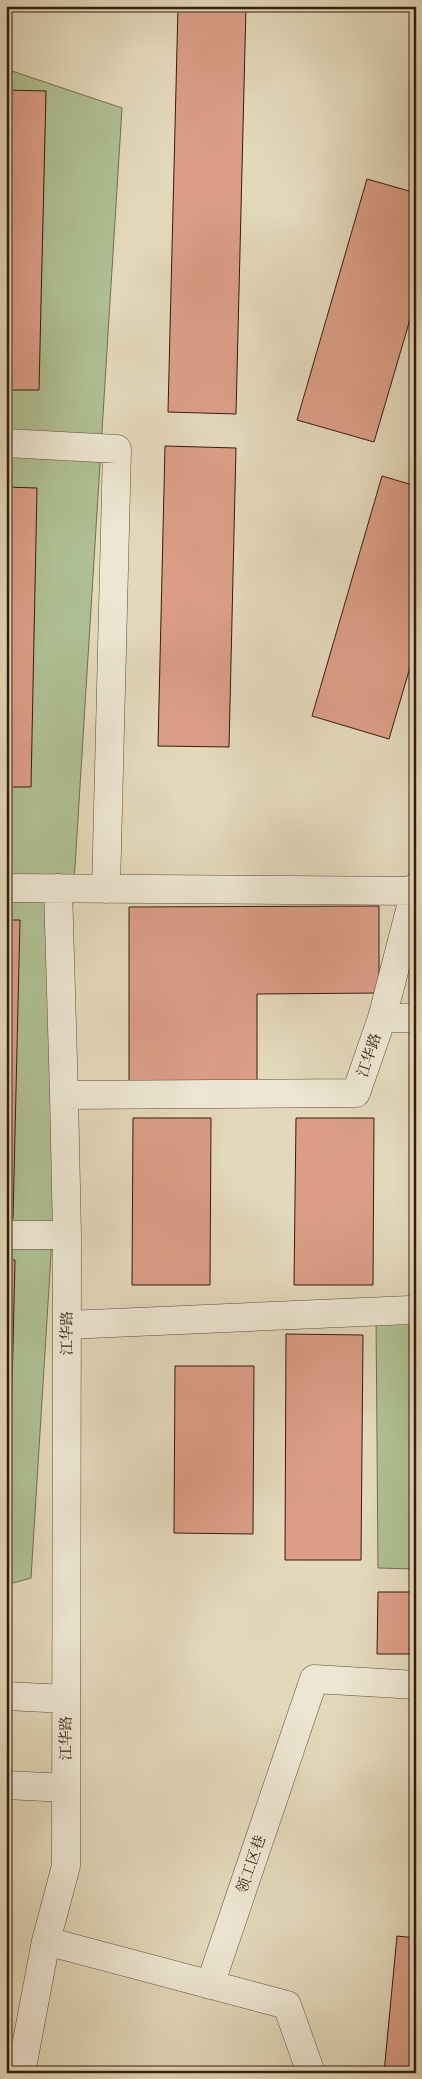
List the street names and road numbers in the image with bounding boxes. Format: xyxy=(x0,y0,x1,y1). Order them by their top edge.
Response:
street label: 江华路 xyxy=(353,1031,385,1079)
street label: 江华路 xyxy=(58,1310,76,1356)
street label: 江华路 xyxy=(57,1715,75,1761)
street label: 领工区巷 xyxy=(233,1833,269,1895)

